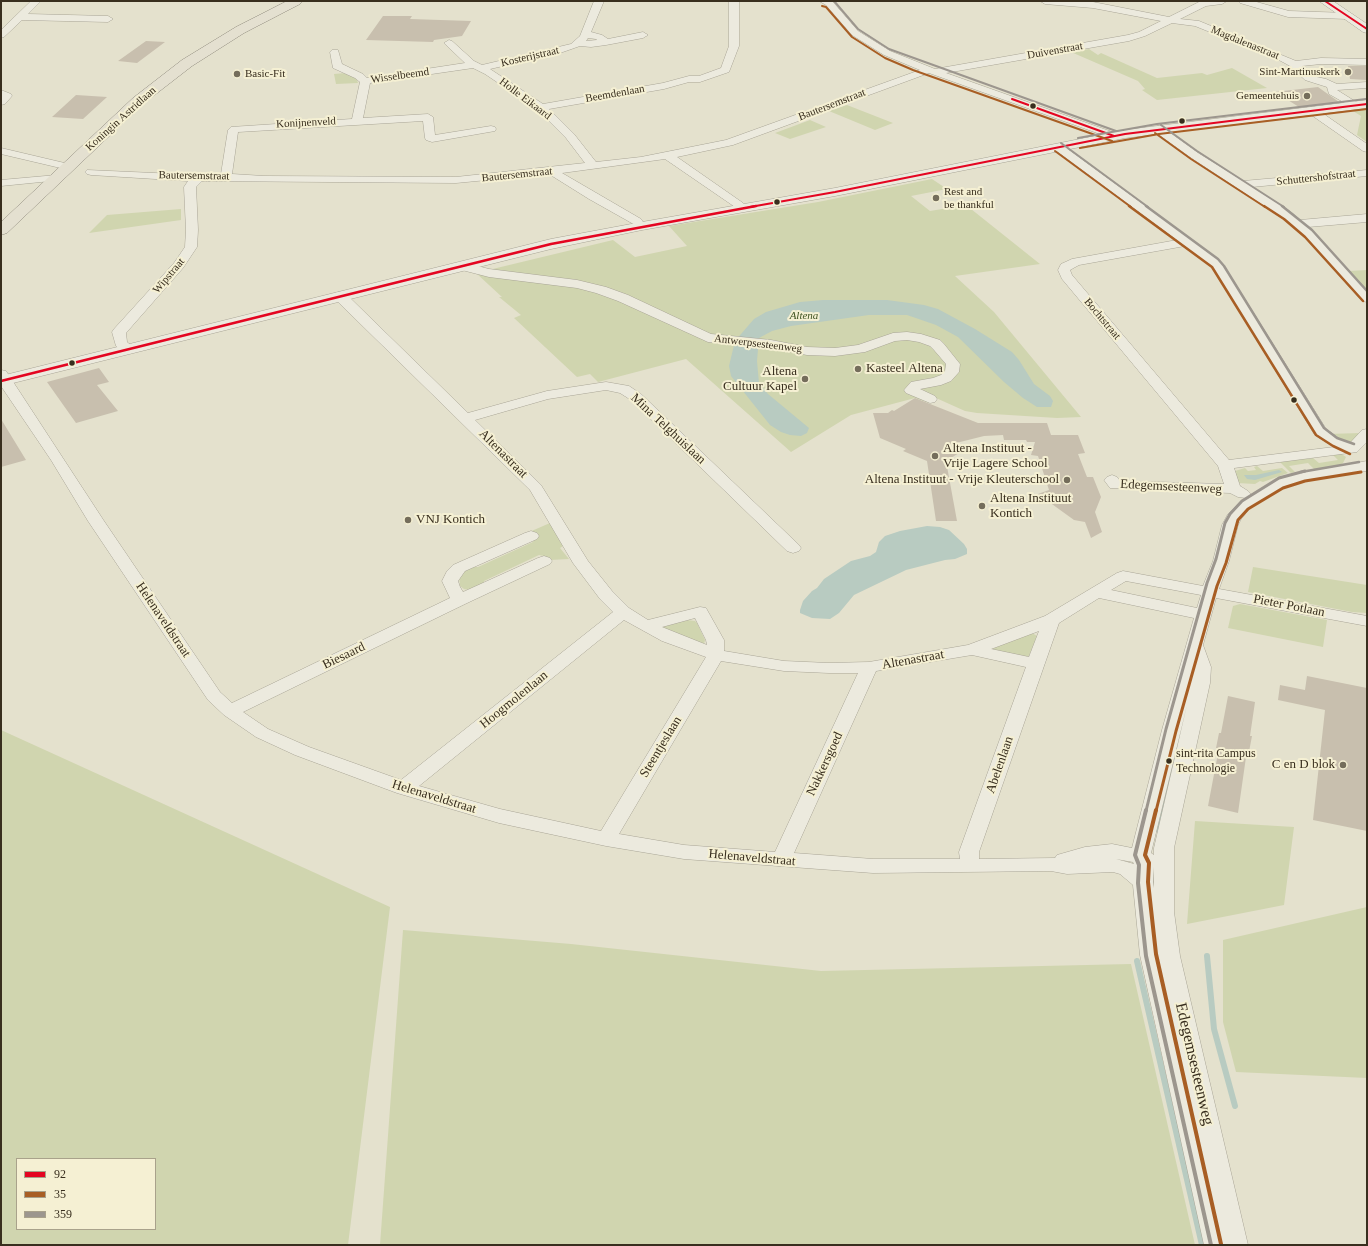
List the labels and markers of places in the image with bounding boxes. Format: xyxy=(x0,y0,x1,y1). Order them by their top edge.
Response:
place label: Sint-Martinuskerk xyxy=(1259,65,1340,79)
place label: Basic-Fit xyxy=(245,67,285,81)
marker: Sint-Martinuskerk xyxy=(1343,67,1353,77)
marker: Basic-Fit xyxy=(232,69,242,79)
place label: Gemeentehuis xyxy=(1236,89,1299,103)
marker: Gemeentehuis xyxy=(1302,91,1312,101)
unlabelled marker xyxy=(1028,101,1038,111)
unlabelled marker xyxy=(1177,116,1187,126)
place label: Rest and be thankful xyxy=(944,185,994,211)
marker: Rest and be thankful xyxy=(931,193,941,203)
unlabelled marker xyxy=(772,197,782,207)
unlabelled marker xyxy=(67,358,77,368)
place label: Kasteel Altena xyxy=(866,361,943,377)
place label: Altena Cultuur Kapel xyxy=(723,364,797,395)
marker: Kasteel Altena xyxy=(853,364,863,374)
marker: Altena Cultuur Kapel xyxy=(800,374,810,384)
unlabelled marker xyxy=(1289,395,1299,405)
place label: Altena Instituut - Vrije Lagere School xyxy=(943,441,1048,472)
marker: Altena Instituut - Vrije Lagere School xyxy=(930,451,940,461)
place label: Altena Instituut - Vrije Kleuterschool xyxy=(865,472,1059,488)
marker: Altena Instituut - Vrije Kleuterschool xyxy=(1062,475,1072,485)
place label: Altena Instituut Kontich xyxy=(990,491,1071,522)
marker: Altena Instituut Kontich xyxy=(977,501,987,511)
place label: VNJ Kontich xyxy=(416,512,485,528)
marker: VNJ Kontich xyxy=(403,515,413,525)
place label: sint-rita Campus Technologie xyxy=(1176,747,1256,775)
marker: sint-rita Campus Technologie xyxy=(1164,756,1174,766)
place label: C en D blok xyxy=(1272,757,1335,773)
marker: C en D blok xyxy=(1338,760,1348,770)

